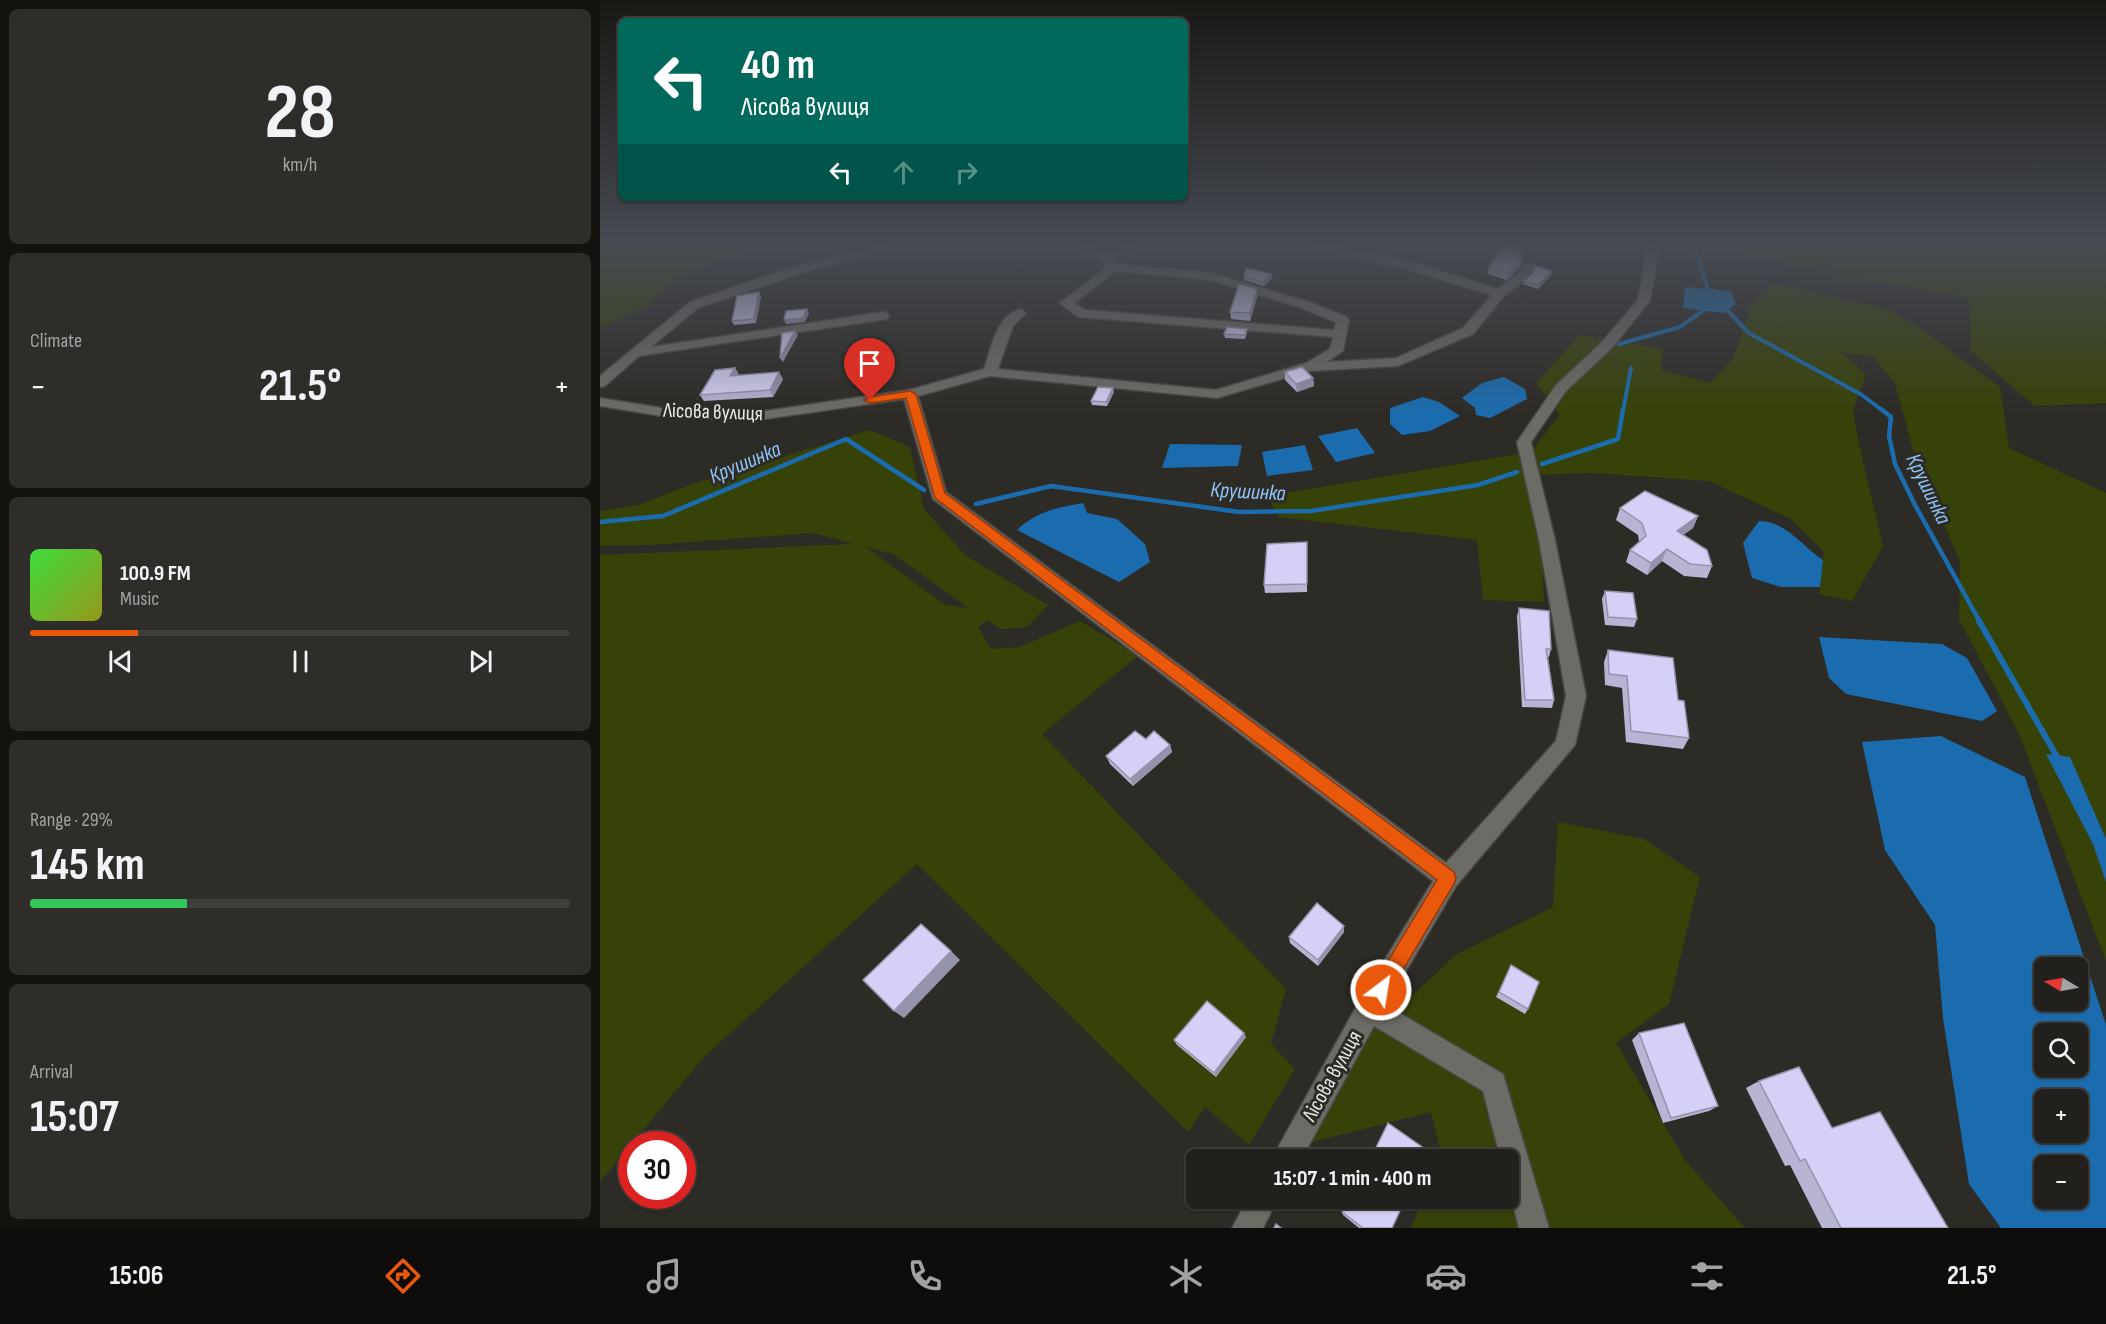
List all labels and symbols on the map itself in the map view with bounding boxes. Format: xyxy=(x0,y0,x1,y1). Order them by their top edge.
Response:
pin xyxy=(844,338,895,400)
street label: Лісова вулиця xyxy=(662,398,763,426)
water label: Крушинка xyxy=(705,436,785,490)
water label: Крушинка xyxy=(1899,449,1957,529)
water label: Крушинка xyxy=(1210,477,1286,507)
north arrow xyxy=(2034,957,2088,1011)
position arrow xyxy=(1349,958,1413,1022)
street label: Лісова вулиця xyxy=(1296,1026,1367,1127)
speed limit sign: 30 xyxy=(618,1131,696,1209)

